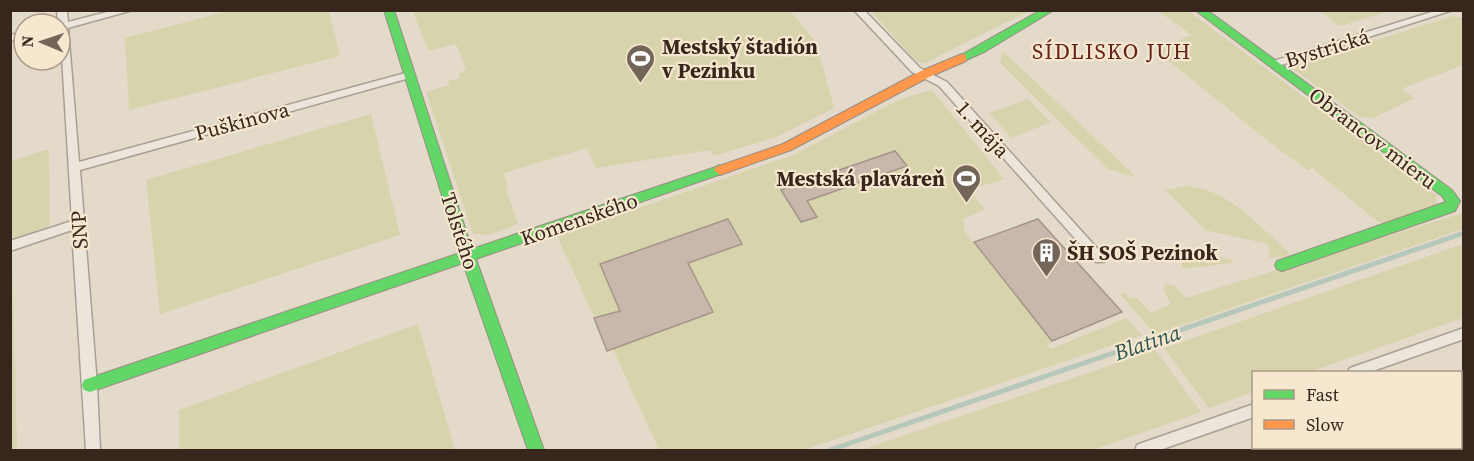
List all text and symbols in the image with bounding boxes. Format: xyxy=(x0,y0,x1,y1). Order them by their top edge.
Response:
north arrow xyxy=(12,12,72,72)
street label: Bystrická xyxy=(1281,21,1373,75)
place label: Mestský štadión v Pezinku xyxy=(661,32,818,85)
text: N xyxy=(16,35,38,48)
district label: SÍDLISKO JUH xyxy=(1032,36,1192,66)
sports icon: Mestský štadión v Pezinku xyxy=(625,42,657,84)
street label: Obrancov mieru xyxy=(1303,80,1443,196)
street label: Puškinova xyxy=(192,94,293,147)
street label: 1. mája xyxy=(950,94,1017,164)
sports icon: Mestská plaváreň xyxy=(950,162,982,204)
place label: Mestská plaváreň xyxy=(776,164,945,193)
street label: Komenského xyxy=(517,185,641,253)
street label: Tolstého xyxy=(434,189,486,273)
street label: SNP xyxy=(63,210,95,250)
building icon: ŠH SOŠ Pezinok xyxy=(1030,236,1062,278)
place label: ŠH SOŠ Pezinok xyxy=(1067,238,1218,267)
water label: Blatina xyxy=(1109,316,1185,368)
legend xyxy=(1252,371,1462,449)
text: Fast xyxy=(1306,382,1339,407)
text: Slow xyxy=(1306,412,1344,437)

